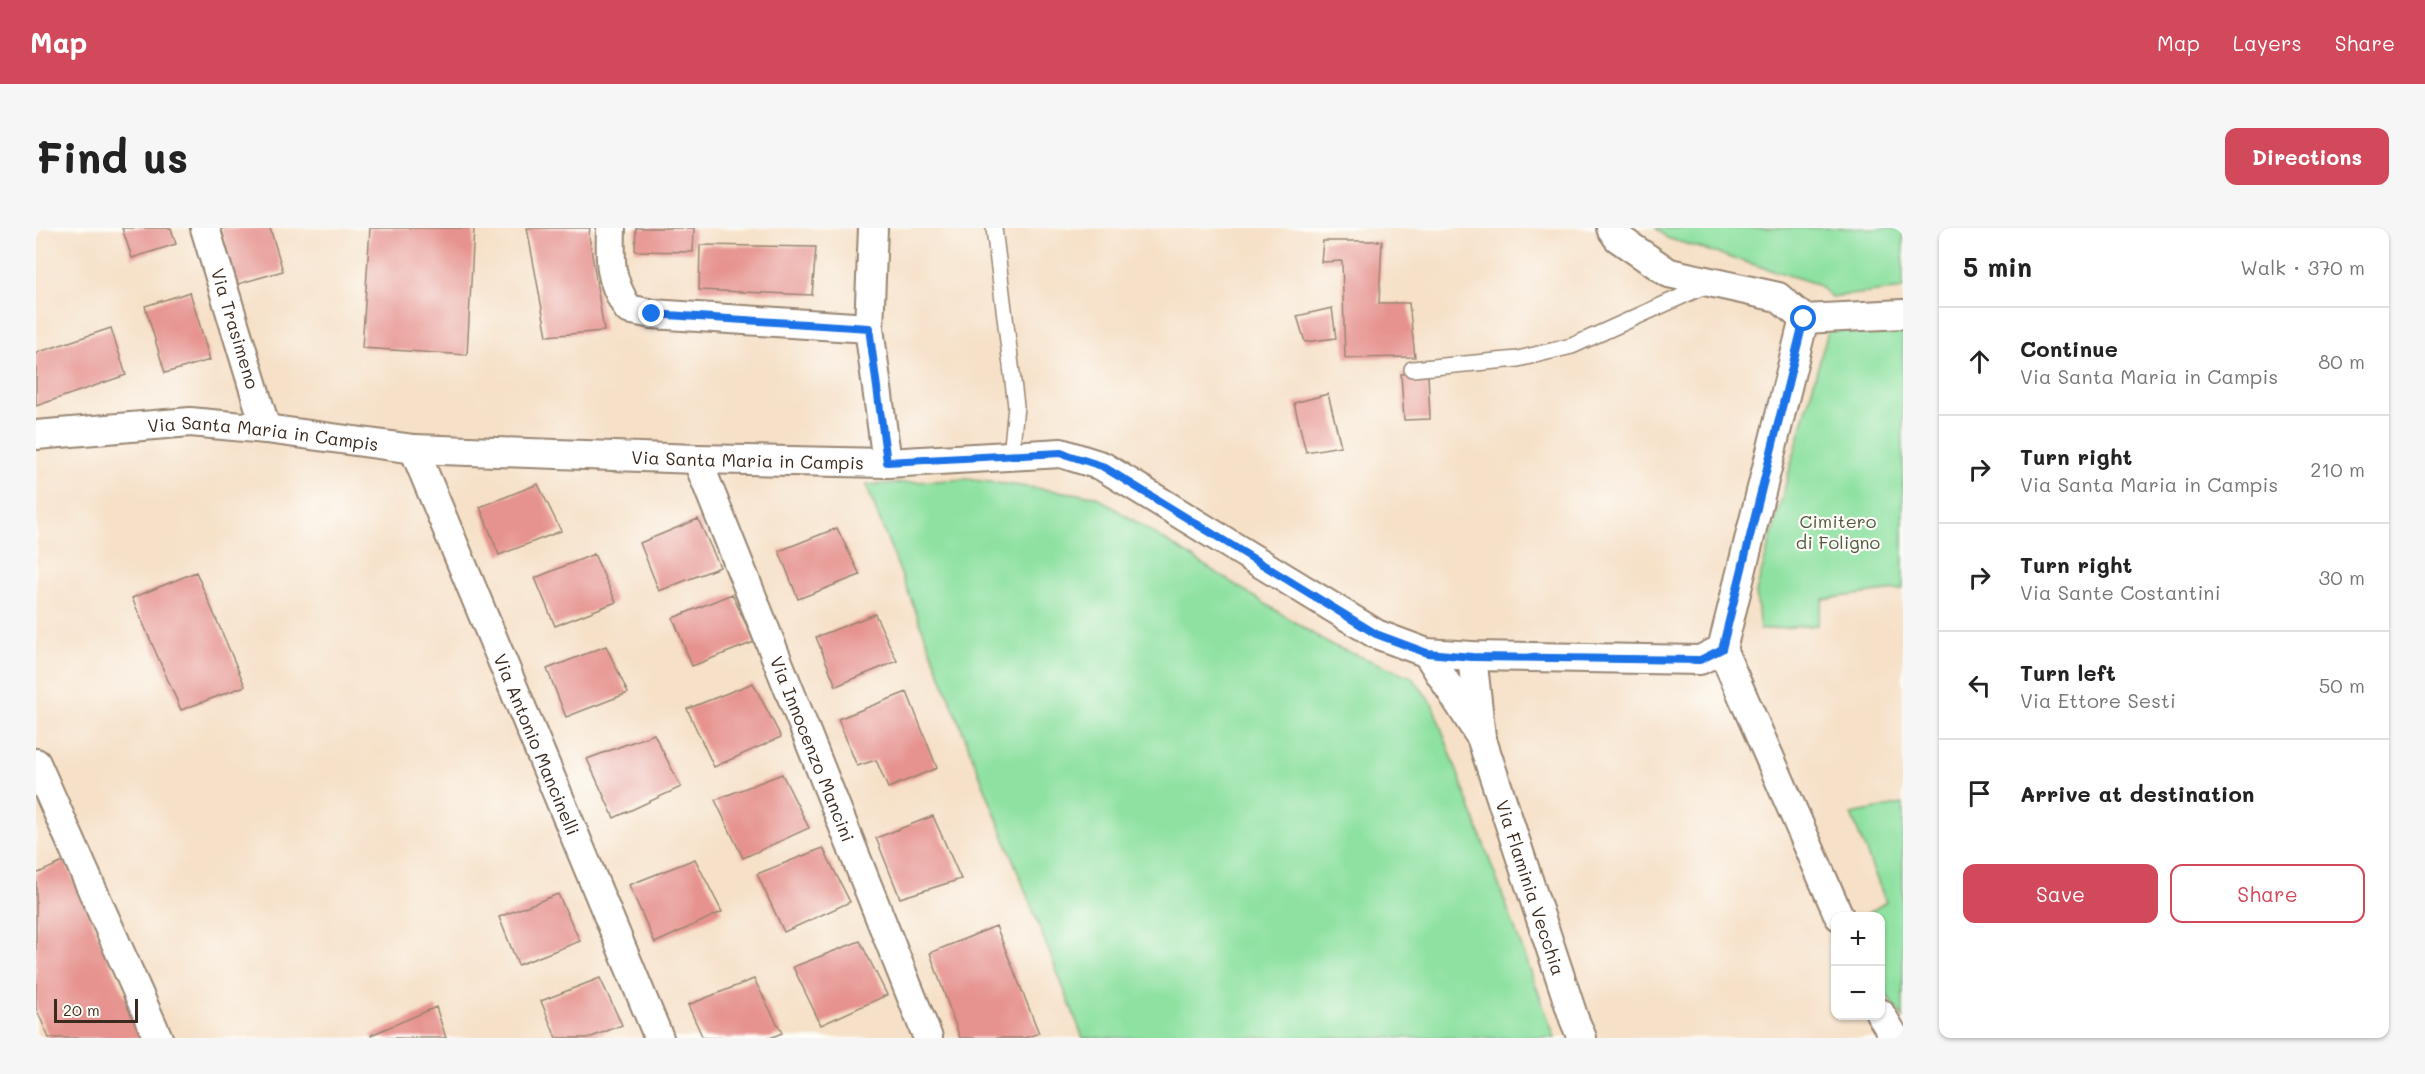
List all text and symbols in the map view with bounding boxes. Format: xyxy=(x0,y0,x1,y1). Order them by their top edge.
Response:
text: Map xyxy=(30,24,87,60)
text: Map xyxy=(2157,29,2200,56)
text: Layers xyxy=(2233,29,2302,56)
text: Share xyxy=(2335,29,2395,56)
button: Directions xyxy=(2225,128,2389,185)
text: Find us xyxy=(36,129,188,184)
text: 5 min xyxy=(1963,250,2032,284)
text: Walk · 370 m xyxy=(2240,254,2365,280)
street label: Via Trasimeno xyxy=(206,265,265,392)
route end xyxy=(638,300,664,326)
route start xyxy=(1790,305,1816,331)
text: Continue xyxy=(2020,334,2118,363)
icon: ahead xyxy=(1963,345,1996,378)
text: 80 m xyxy=(2318,348,2365,374)
text: Via Santa Maria in Campis xyxy=(2020,363,2278,389)
street label: Via Santa Maria in Campis xyxy=(146,410,380,456)
text: Turn right xyxy=(2020,442,2132,471)
street label: Via Santa Maria in Campis xyxy=(631,445,864,475)
icon: right xyxy=(1963,453,1996,486)
text: 210 m xyxy=(2310,456,2365,482)
text: Via Santa Maria in Campis xyxy=(2020,471,2278,497)
park label: Cimitero di Foligno xyxy=(1796,509,1881,554)
text: Turn right xyxy=(2020,550,2132,579)
icon: right xyxy=(1963,561,1996,594)
text: 30 m xyxy=(2319,564,2365,590)
text: Via Sante Costantini xyxy=(2020,579,2221,605)
street label: Via Antonio Mancinelli xyxy=(488,650,585,839)
street label: Via Innocenzo Mancini xyxy=(765,652,860,845)
text: Turn left xyxy=(2020,658,2116,687)
icon: left xyxy=(1963,669,1996,702)
text: 50 m xyxy=(2319,672,2365,698)
text: Via Ettore Sesti xyxy=(2020,687,2176,713)
icon: arrive xyxy=(1963,777,1996,810)
text: Arrive at destination xyxy=(2020,779,2255,808)
street label: Via Flaminia Vecchia xyxy=(1491,797,1571,978)
button: Save xyxy=(1963,864,2158,923)
button: Share xyxy=(2170,864,2365,923)
map controls xyxy=(1831,912,1885,1020)
button: + xyxy=(1831,912,1885,966)
button: − xyxy=(1831,966,1885,1020)
scale bar xyxy=(54,996,138,1024)
text: 20 m xyxy=(63,999,100,1020)

